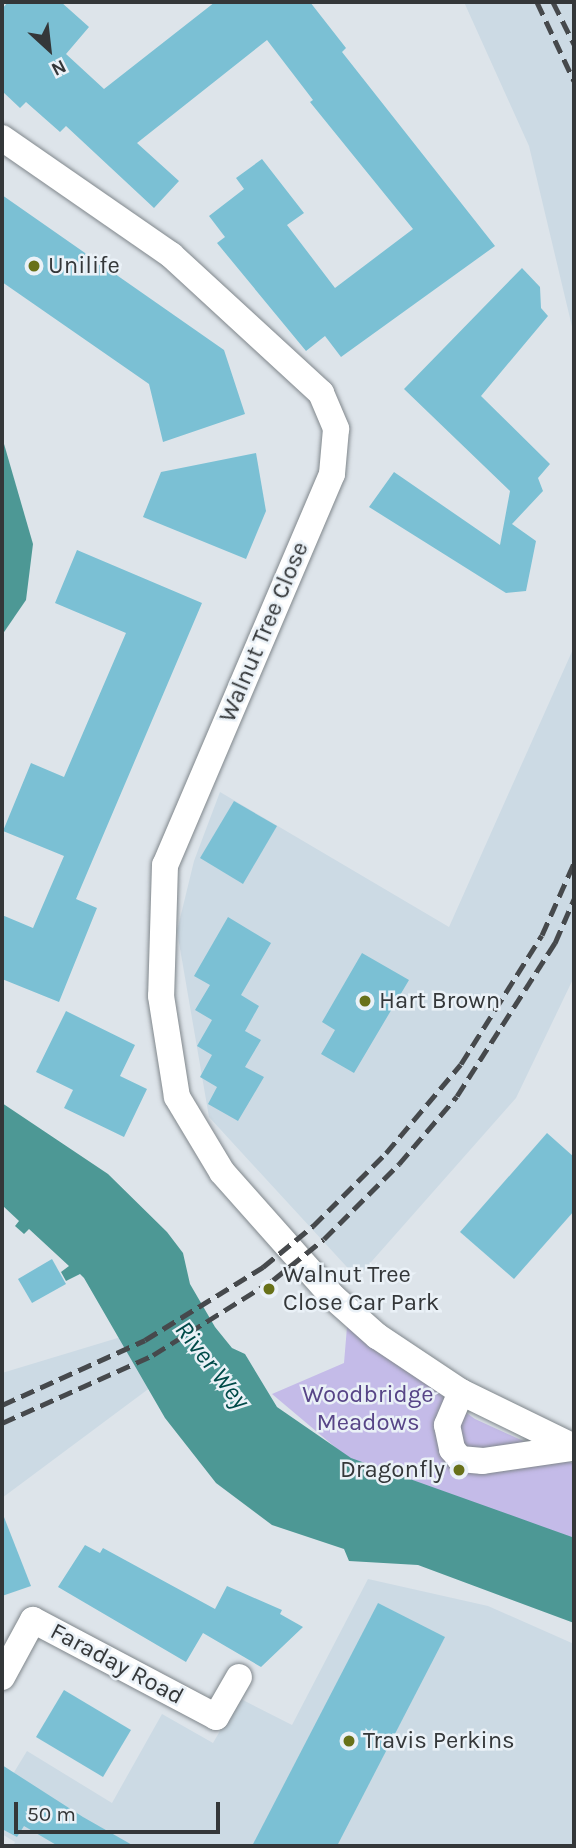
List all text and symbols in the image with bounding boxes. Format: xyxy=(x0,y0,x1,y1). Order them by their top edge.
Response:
north arrow xyxy=(14,14,84,84)
text: N xyxy=(47,55,70,81)
place label: Unilife xyxy=(48,252,120,280)
marker: Unilife xyxy=(26,258,42,274)
street label: Walnut Tree Close xyxy=(213,537,315,727)
place label: Hart Brown xyxy=(379,987,500,1015)
marker: Hart Brown xyxy=(357,993,373,1009)
place label: Walnut Tree Close Car Park xyxy=(283,1261,439,1317)
marker: Walnut Tree Close Car Park xyxy=(261,1281,277,1297)
water label: River Wey xyxy=(168,1315,256,1415)
park label: Woodbridge Meadows xyxy=(302,1381,434,1437)
place label: Dragonfly xyxy=(340,1456,445,1484)
marker: Dragonfly xyxy=(451,1462,467,1478)
street label: Faraday Road xyxy=(45,1617,189,1711)
place label: Travis Perkins xyxy=(363,1727,515,1755)
marker: Travis Perkins xyxy=(341,1733,357,1749)
scale bar xyxy=(18,1788,224,1832)
text: 50 m xyxy=(27,1802,76,1826)

